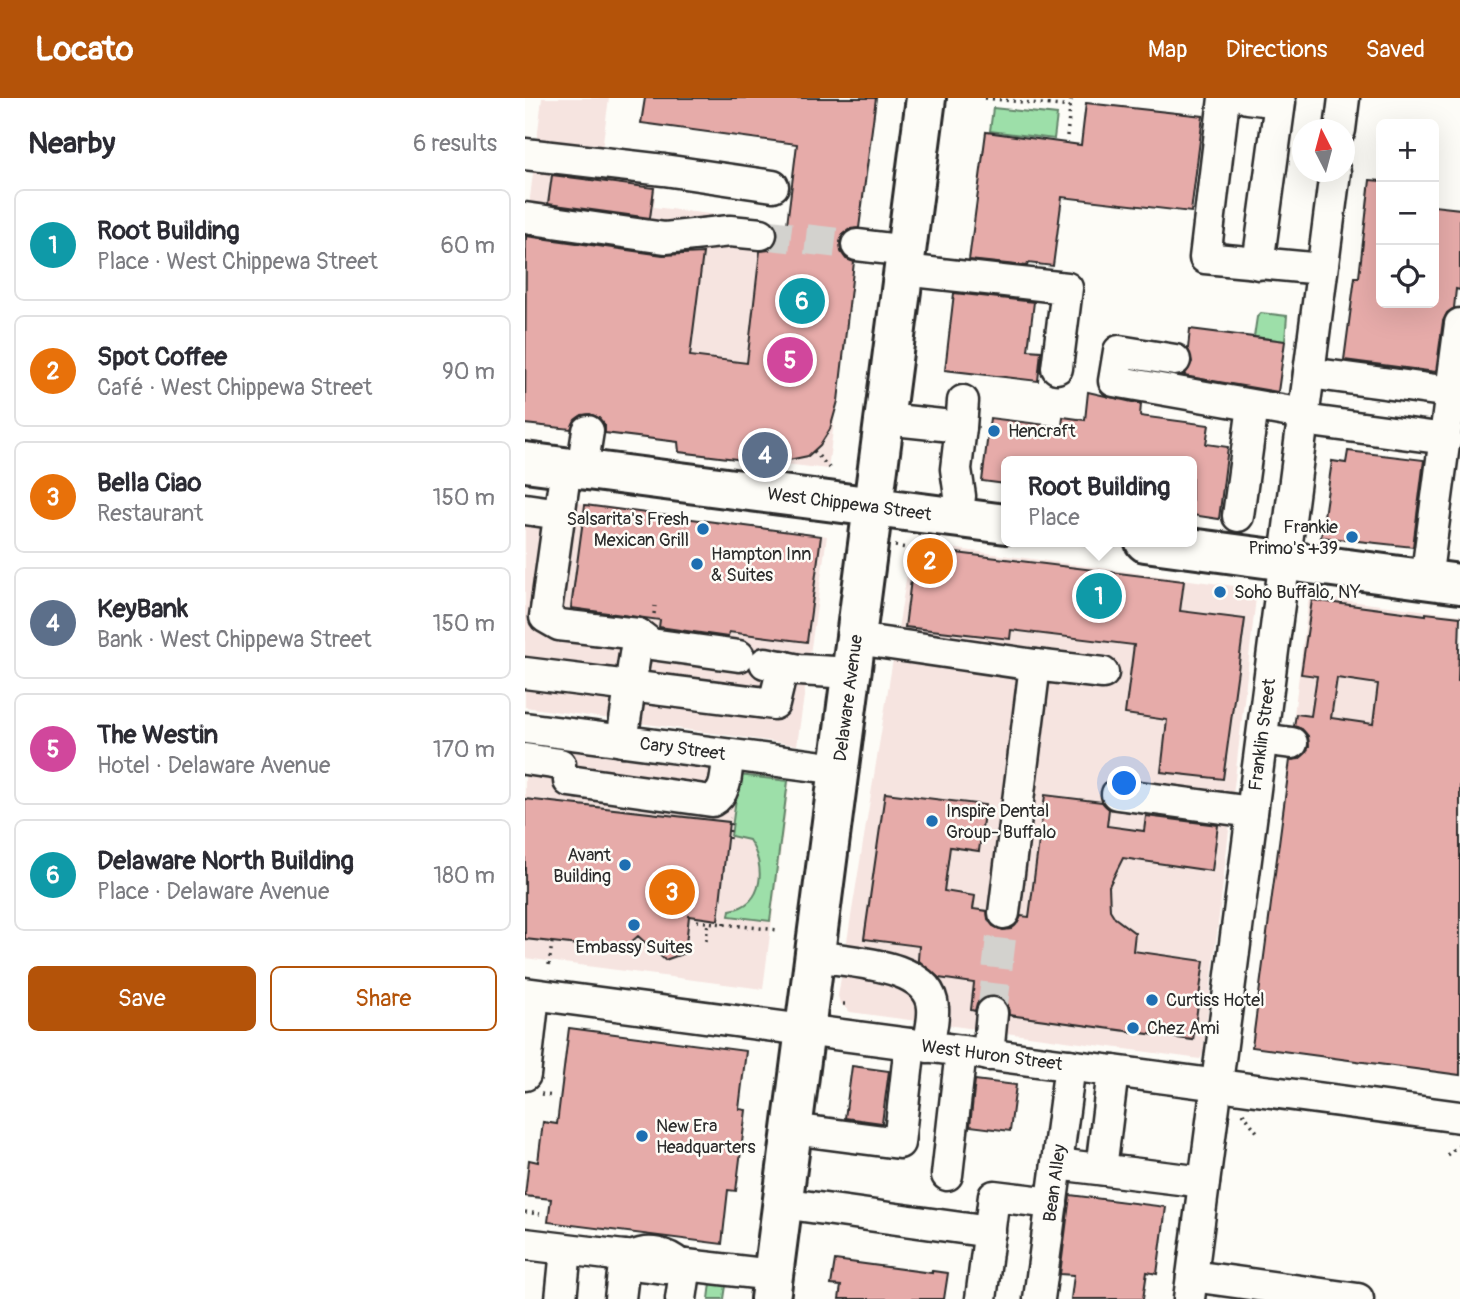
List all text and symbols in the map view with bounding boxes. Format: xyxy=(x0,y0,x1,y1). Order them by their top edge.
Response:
text: Locato xyxy=(35,29,133,70)
text: Map xyxy=(1148,35,1188,64)
text: Directions xyxy=(1226,35,1327,64)
text: Saved xyxy=(1365,35,1425,64)
north arrow xyxy=(1292,119,1355,182)
map controls xyxy=(1376,119,1439,308)
button: + xyxy=(1376,119,1439,182)
text: Nearby xyxy=(28,125,115,162)
text: 6 results xyxy=(413,129,497,158)
button: − xyxy=(1376,182,1439,245)
text: Root Building xyxy=(97,215,240,247)
text: 1 xyxy=(49,231,58,260)
text: 60 m xyxy=(440,231,495,260)
button: locate xyxy=(1376,245,1439,308)
text: Place · West Chippewa Street xyxy=(97,247,378,276)
pin: 6 xyxy=(779,275,825,327)
pin: 5 xyxy=(767,334,813,386)
text: Spot Coffee xyxy=(97,341,227,373)
text: 2 xyxy=(47,357,59,386)
text: 90 m xyxy=(442,357,495,386)
text: Café · West Chippewa Street xyxy=(97,373,372,402)
place label: Hencraft xyxy=(1008,420,1077,443)
marker: Hencraft xyxy=(986,423,1002,439)
pin: 4 xyxy=(742,429,788,481)
popup xyxy=(1001,456,1197,547)
text: Bella Ciao xyxy=(97,467,201,499)
text: Root Building xyxy=(1028,471,1170,503)
street label: West Chippewa Street xyxy=(766,482,934,526)
text: 3 xyxy=(47,483,59,512)
text: 150 m xyxy=(432,483,495,512)
text: Restaurant xyxy=(97,499,203,528)
text: Place xyxy=(1028,503,1080,532)
place label: Salsarita's Fresh Mexican Grill xyxy=(566,508,689,552)
place label: Frankie Primo's +39 xyxy=(1249,516,1338,560)
marker: Salsarita's Fresh Mexican Grill xyxy=(695,521,711,537)
marker: Frankie Primo's +39 xyxy=(1344,529,1360,545)
pin: 2 xyxy=(907,535,953,587)
place label: Hampton Inn & Suites xyxy=(711,543,812,587)
marker: Hampton Inn & Suites xyxy=(689,556,705,572)
pin: 1 xyxy=(1076,570,1122,622)
place label: Soho Buffalo, NY xyxy=(1234,581,1361,604)
marker: Soho Buffalo, NY xyxy=(1212,584,1228,600)
text: KeyBank xyxy=(97,593,188,625)
text: 4 xyxy=(46,609,60,638)
text: 150 m xyxy=(432,609,495,638)
text: Bank · West Chippewa Street xyxy=(97,625,372,654)
street label: Delaware Avenue xyxy=(828,633,868,763)
street label: Franklin Street xyxy=(1243,676,1281,792)
text: The Westin xyxy=(97,719,218,751)
street label: Cary Street xyxy=(638,732,728,766)
text: 5 xyxy=(47,735,59,764)
text: 170 m xyxy=(433,735,495,764)
text: Hotel · Delaware Avenue xyxy=(97,751,330,780)
your location xyxy=(1107,766,1141,800)
place label: Inspire Dental Group- Buffalo xyxy=(946,800,1056,844)
marker: Inspire Dental Group- Buffalo xyxy=(924,813,940,829)
place label: Avant Building xyxy=(553,844,612,888)
text: Delaware North Building xyxy=(97,845,354,877)
marker: Avant Building xyxy=(617,857,633,873)
text: 6 xyxy=(46,861,60,890)
text: 180 m xyxy=(433,861,495,890)
pin: 3 xyxy=(649,866,695,918)
text: Place · Delaware Avenue xyxy=(97,877,329,906)
marker: Embassy Suites xyxy=(626,917,642,933)
place label: Embassy Suites xyxy=(575,936,693,959)
button: Save xyxy=(28,966,256,1031)
button: Share xyxy=(270,966,497,1031)
place label: Curtiss Hotel xyxy=(1166,989,1265,1012)
marker: Curtiss Hotel xyxy=(1144,992,1160,1008)
place label: Chez Ami xyxy=(1147,1017,1219,1040)
marker: Chez Ami xyxy=(1125,1020,1141,1036)
street label: West Huron Street xyxy=(920,1034,1065,1076)
place label: New Era Headquarters xyxy=(656,1115,756,1159)
marker: New Era Headquarters xyxy=(634,1128,650,1144)
street label: Bean Alley xyxy=(1038,1143,1071,1223)

